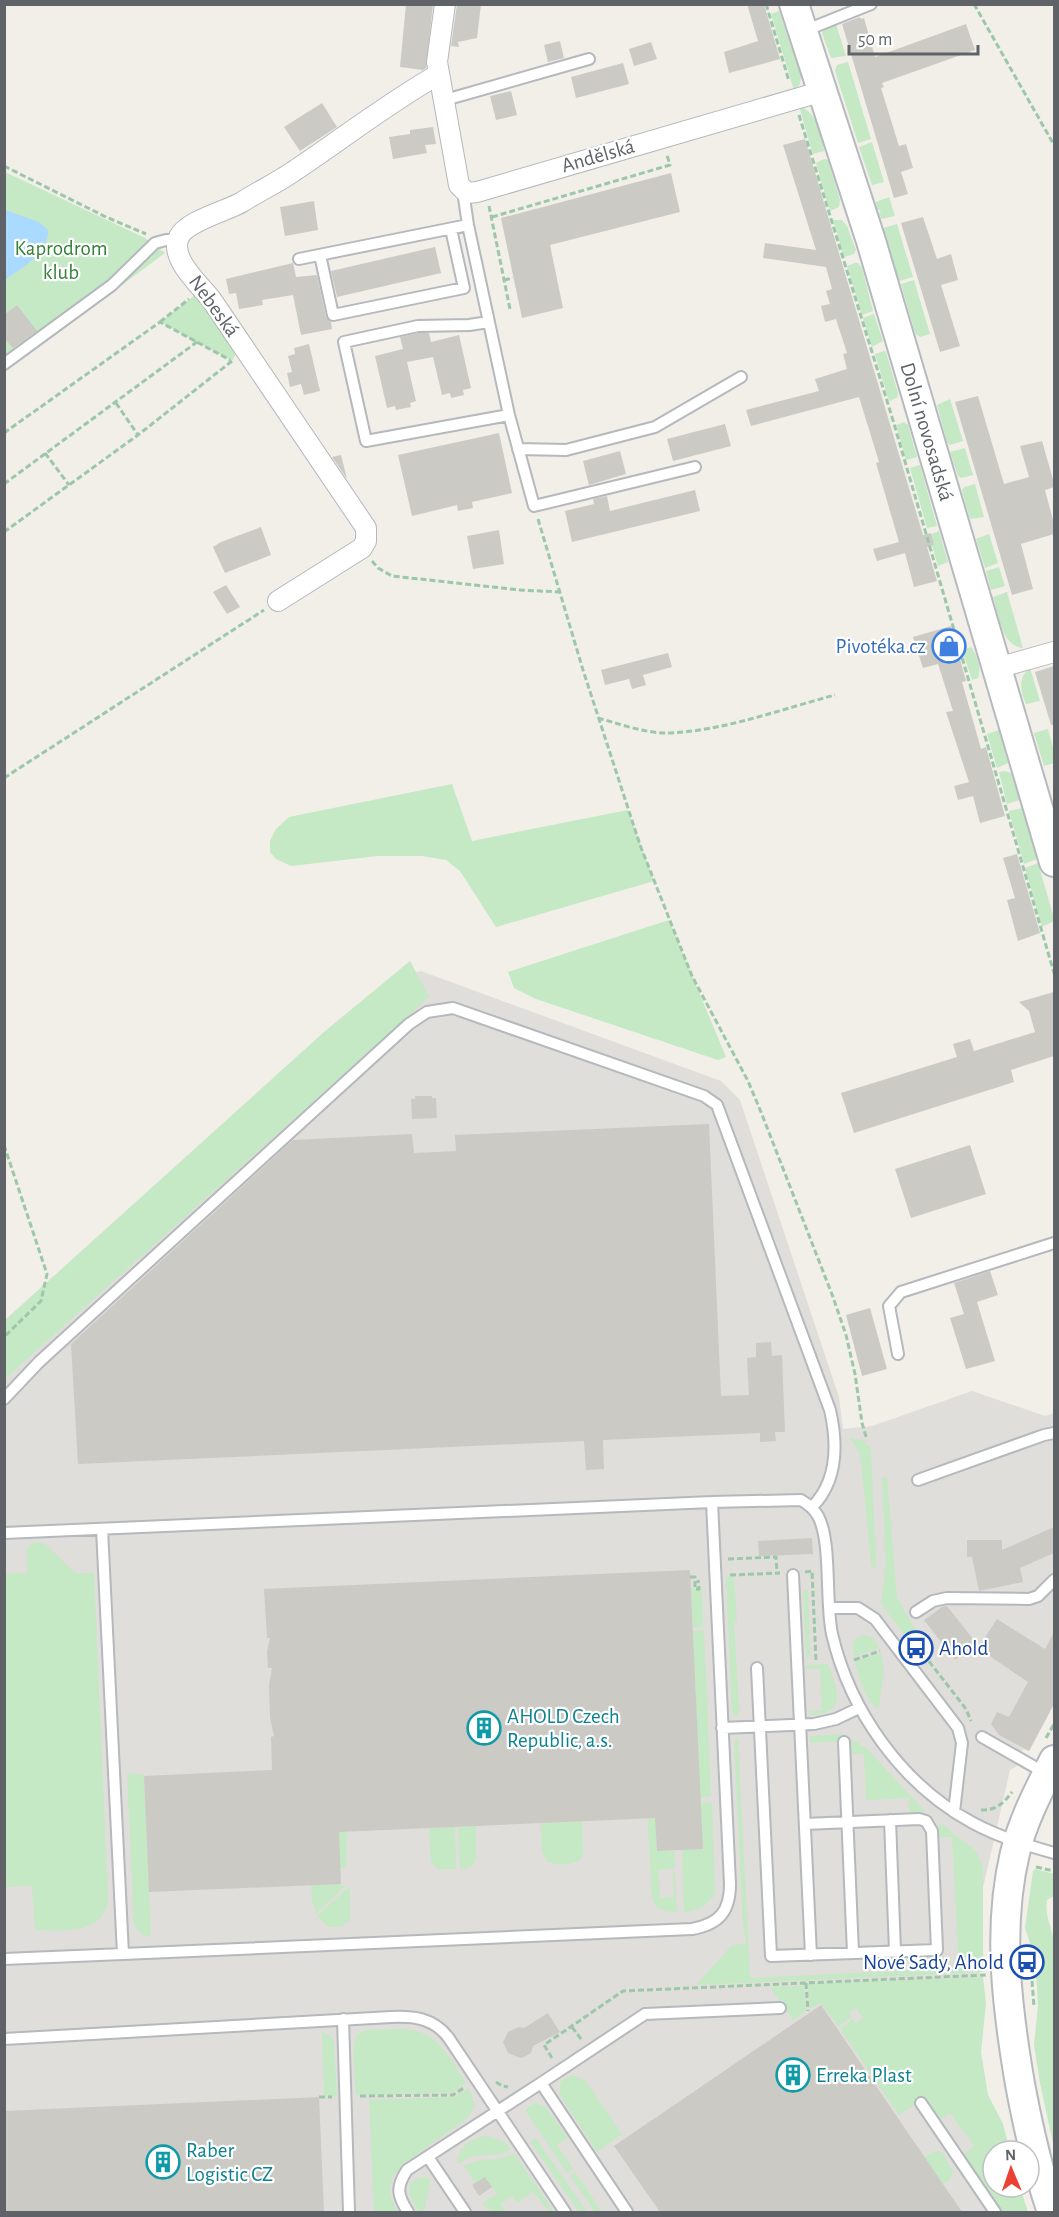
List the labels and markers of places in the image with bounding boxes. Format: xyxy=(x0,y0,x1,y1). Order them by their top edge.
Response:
shop icon: Pivotéka.cz xyxy=(931,628,967,664)
place label: Pivotéka.cz xyxy=(836,636,926,657)
bus stop icon: Ahold xyxy=(898,1630,934,1666)
place label: Ahold xyxy=(939,1638,989,1659)
place label: AHOLD Czech Republic, a.s. xyxy=(507,1706,620,1751)
building icon: AHOLD Czech Republic, a.s. xyxy=(466,1710,502,1746)
bus stop icon: Nové Sady, Ahold xyxy=(1009,1944,1045,1980)
place label: Nové Sady, Ahold xyxy=(863,1952,1004,1973)
building icon: Erreka Plast xyxy=(775,2057,811,2093)
place label: Erreka Plast xyxy=(816,2065,912,2086)
place label: Raber Logistic CZ xyxy=(186,2140,273,2185)
building icon: Raber Logistic CZ xyxy=(145,2144,181,2180)

